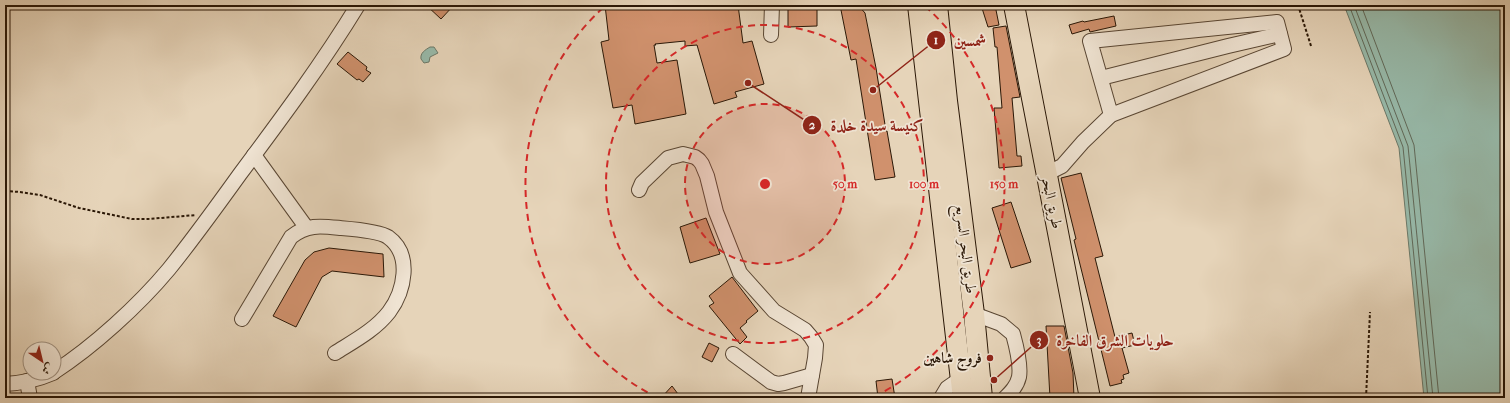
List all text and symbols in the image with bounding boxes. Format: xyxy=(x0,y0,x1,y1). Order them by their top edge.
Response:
callout: شمسين xyxy=(926,26,994,54)
text: شمسين xyxy=(954,31,986,50)
text: 1 xyxy=(934,33,938,47)
callout: كنيسة سيدة خلدة xyxy=(802,111,931,139)
text: كنيسة سيدة خلدة xyxy=(830,116,924,135)
text: 2 xyxy=(809,118,816,132)
street label: طريق البحر xyxy=(1036,172,1066,231)
centre of rings xyxy=(758,177,772,191)
text: 50 m xyxy=(833,177,858,191)
text: 100 m xyxy=(909,177,940,191)
text: 150 m xyxy=(990,177,1019,191)
street label: طريق البحر السريع xyxy=(947,203,980,295)
callout: حلويات الشرق الفاخرة xyxy=(1029,326,1182,354)
text: حلويات الشرق الفاخرة xyxy=(1056,331,1174,352)
text: 3 xyxy=(1037,333,1042,348)
north arrow xyxy=(22,341,62,381)
place label: فروج شاهين xyxy=(923,349,982,372)
marker: فروج شاهين xyxy=(985,353,995,363)
text: ش xyxy=(39,360,56,377)

